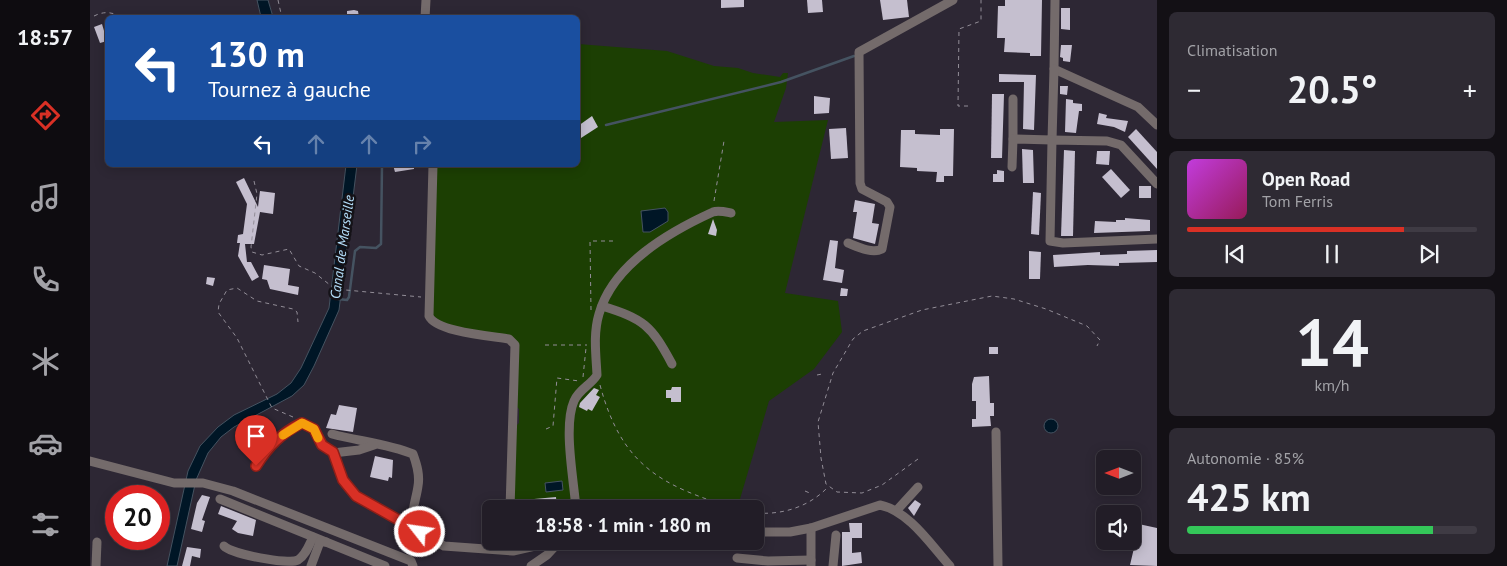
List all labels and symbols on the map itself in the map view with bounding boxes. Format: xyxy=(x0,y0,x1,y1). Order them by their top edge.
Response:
water label: Canal de Marseille xyxy=(326,193,358,300)
pin xyxy=(235,415,277,466)
north arrow xyxy=(1096,450,1141,495)
speed limit sign: 20 xyxy=(105,485,170,550)
position arrow xyxy=(393,505,445,557)

